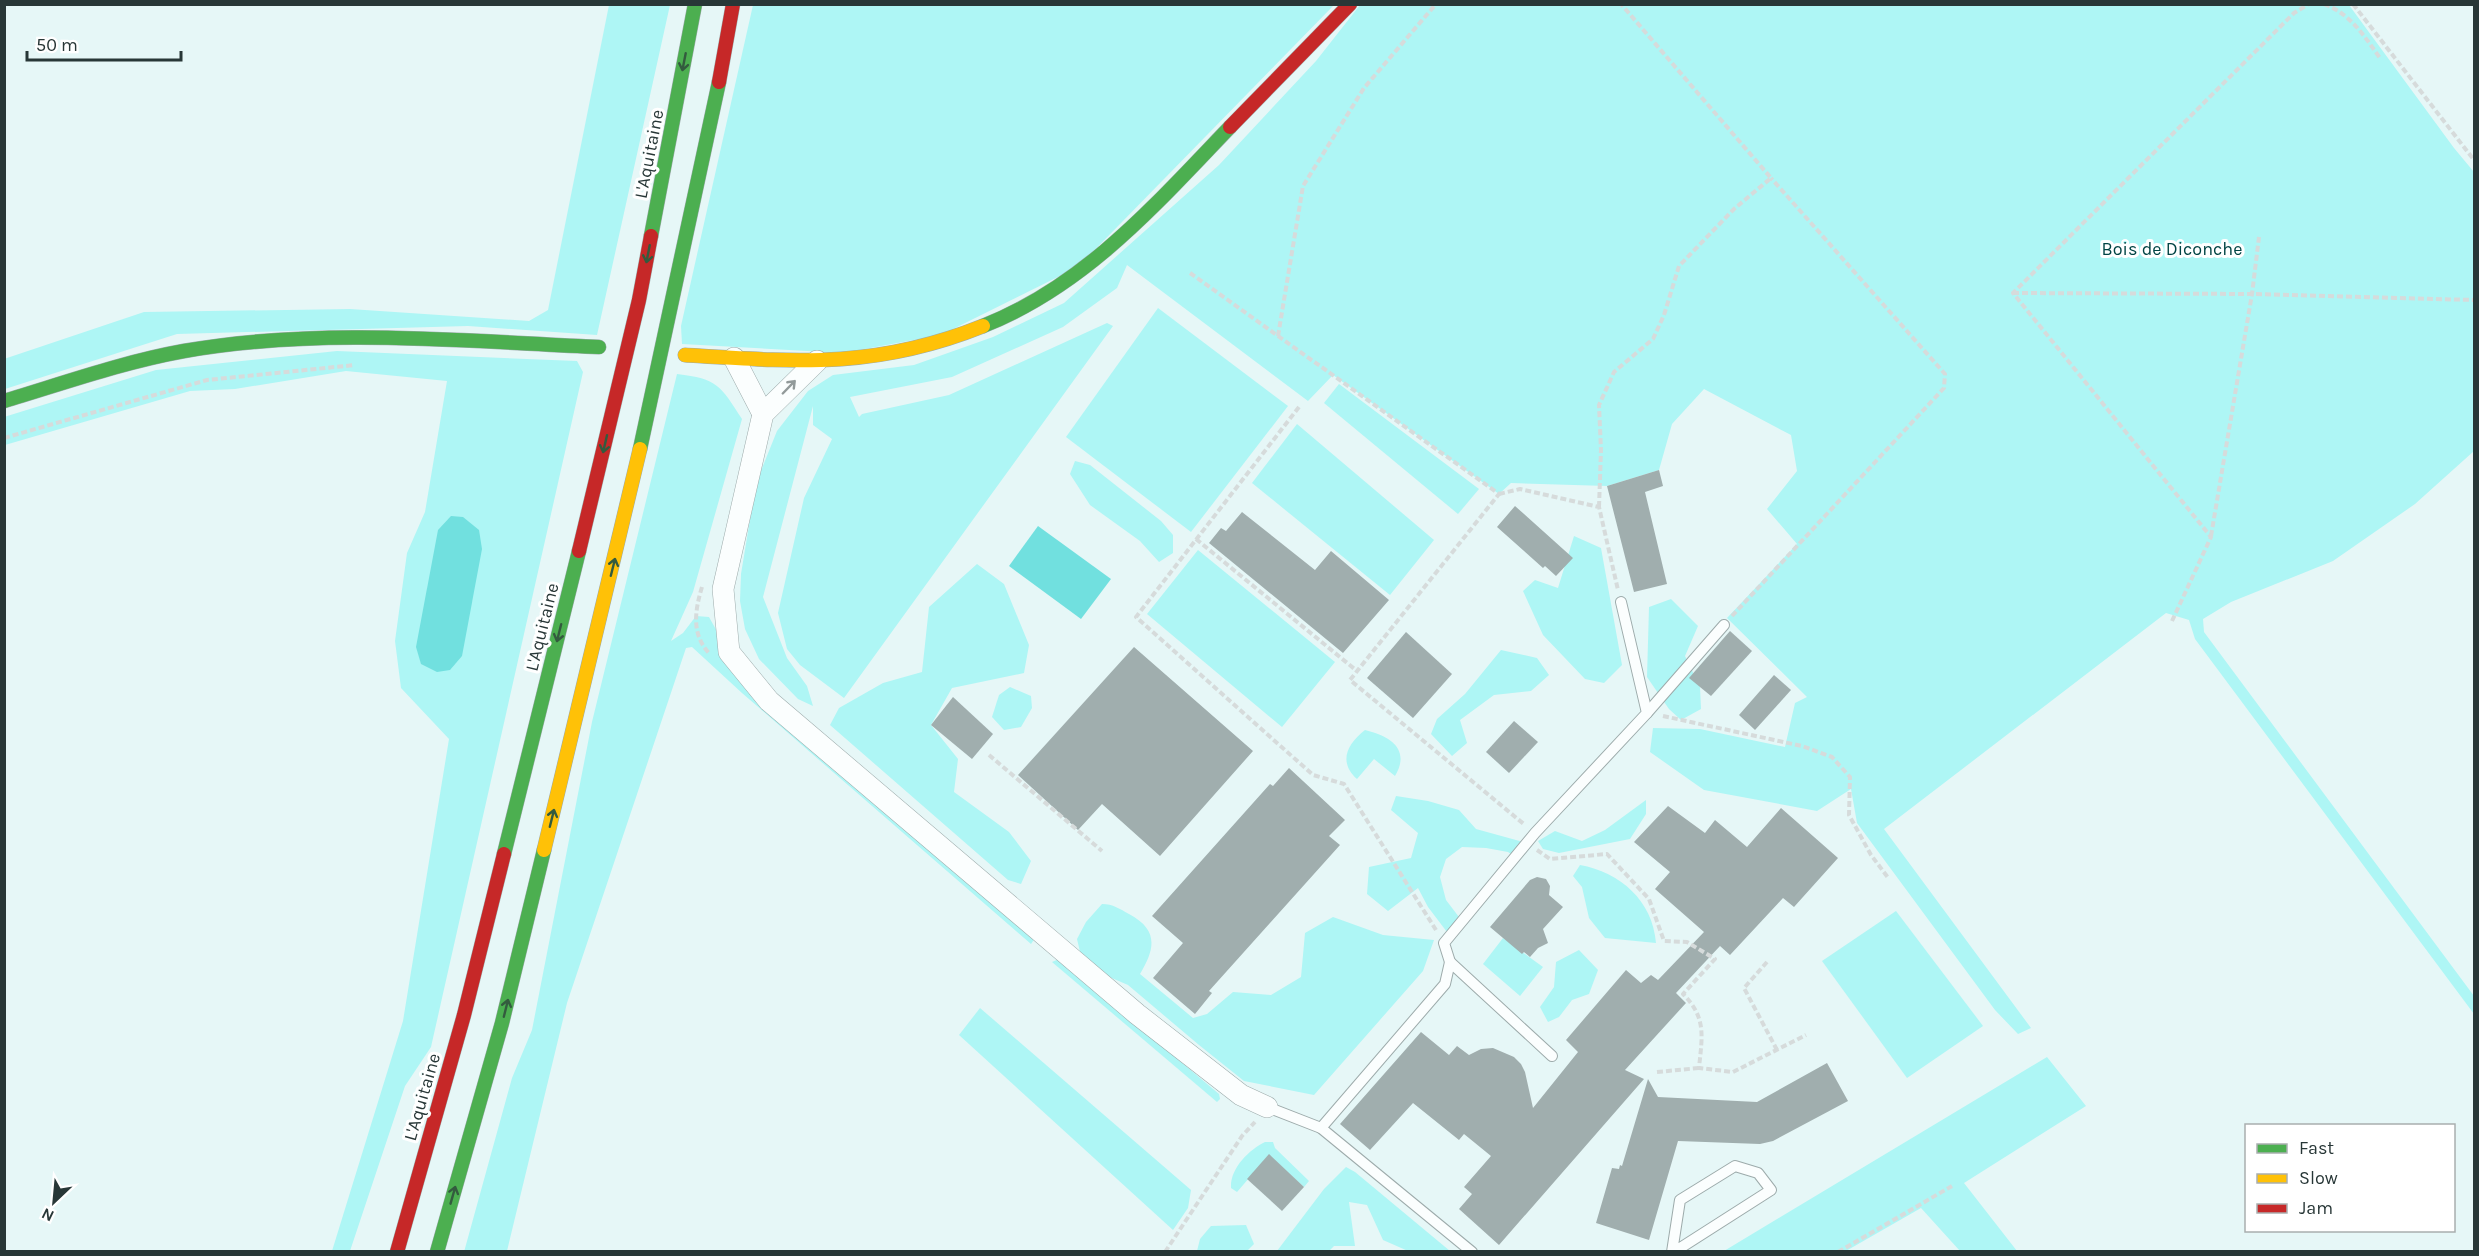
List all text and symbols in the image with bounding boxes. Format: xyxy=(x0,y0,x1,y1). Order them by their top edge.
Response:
scale bar xyxy=(27,24,182,62)
text: 50 m xyxy=(36,34,78,56)
one-way arrow xyxy=(678,52,689,71)
street label: L'Aquitaine xyxy=(630,108,668,200)
park label: Bois de Diconche xyxy=(2102,238,2242,260)
one-way arrow xyxy=(642,243,653,263)
one-way arrow xyxy=(782,379,797,394)
one-way arrow xyxy=(599,434,611,453)
one-way arrow xyxy=(607,558,619,577)
street label: L'Aquitaine xyxy=(520,581,564,673)
one-way arrow xyxy=(552,623,564,642)
one-way arrow xyxy=(546,809,558,828)
one-way arrow xyxy=(501,998,512,1018)
street label: L'Aquitaine xyxy=(399,1051,445,1143)
legend xyxy=(2245,1124,2455,1232)
text: Fast xyxy=(2299,1137,2334,1159)
text: Slow xyxy=(2299,1167,2338,1189)
north arrow xyxy=(24,1172,84,1232)
one-way arrow xyxy=(448,1186,459,1205)
text: Jam xyxy=(2299,1197,2333,1219)
text: N xyxy=(38,1204,57,1226)

